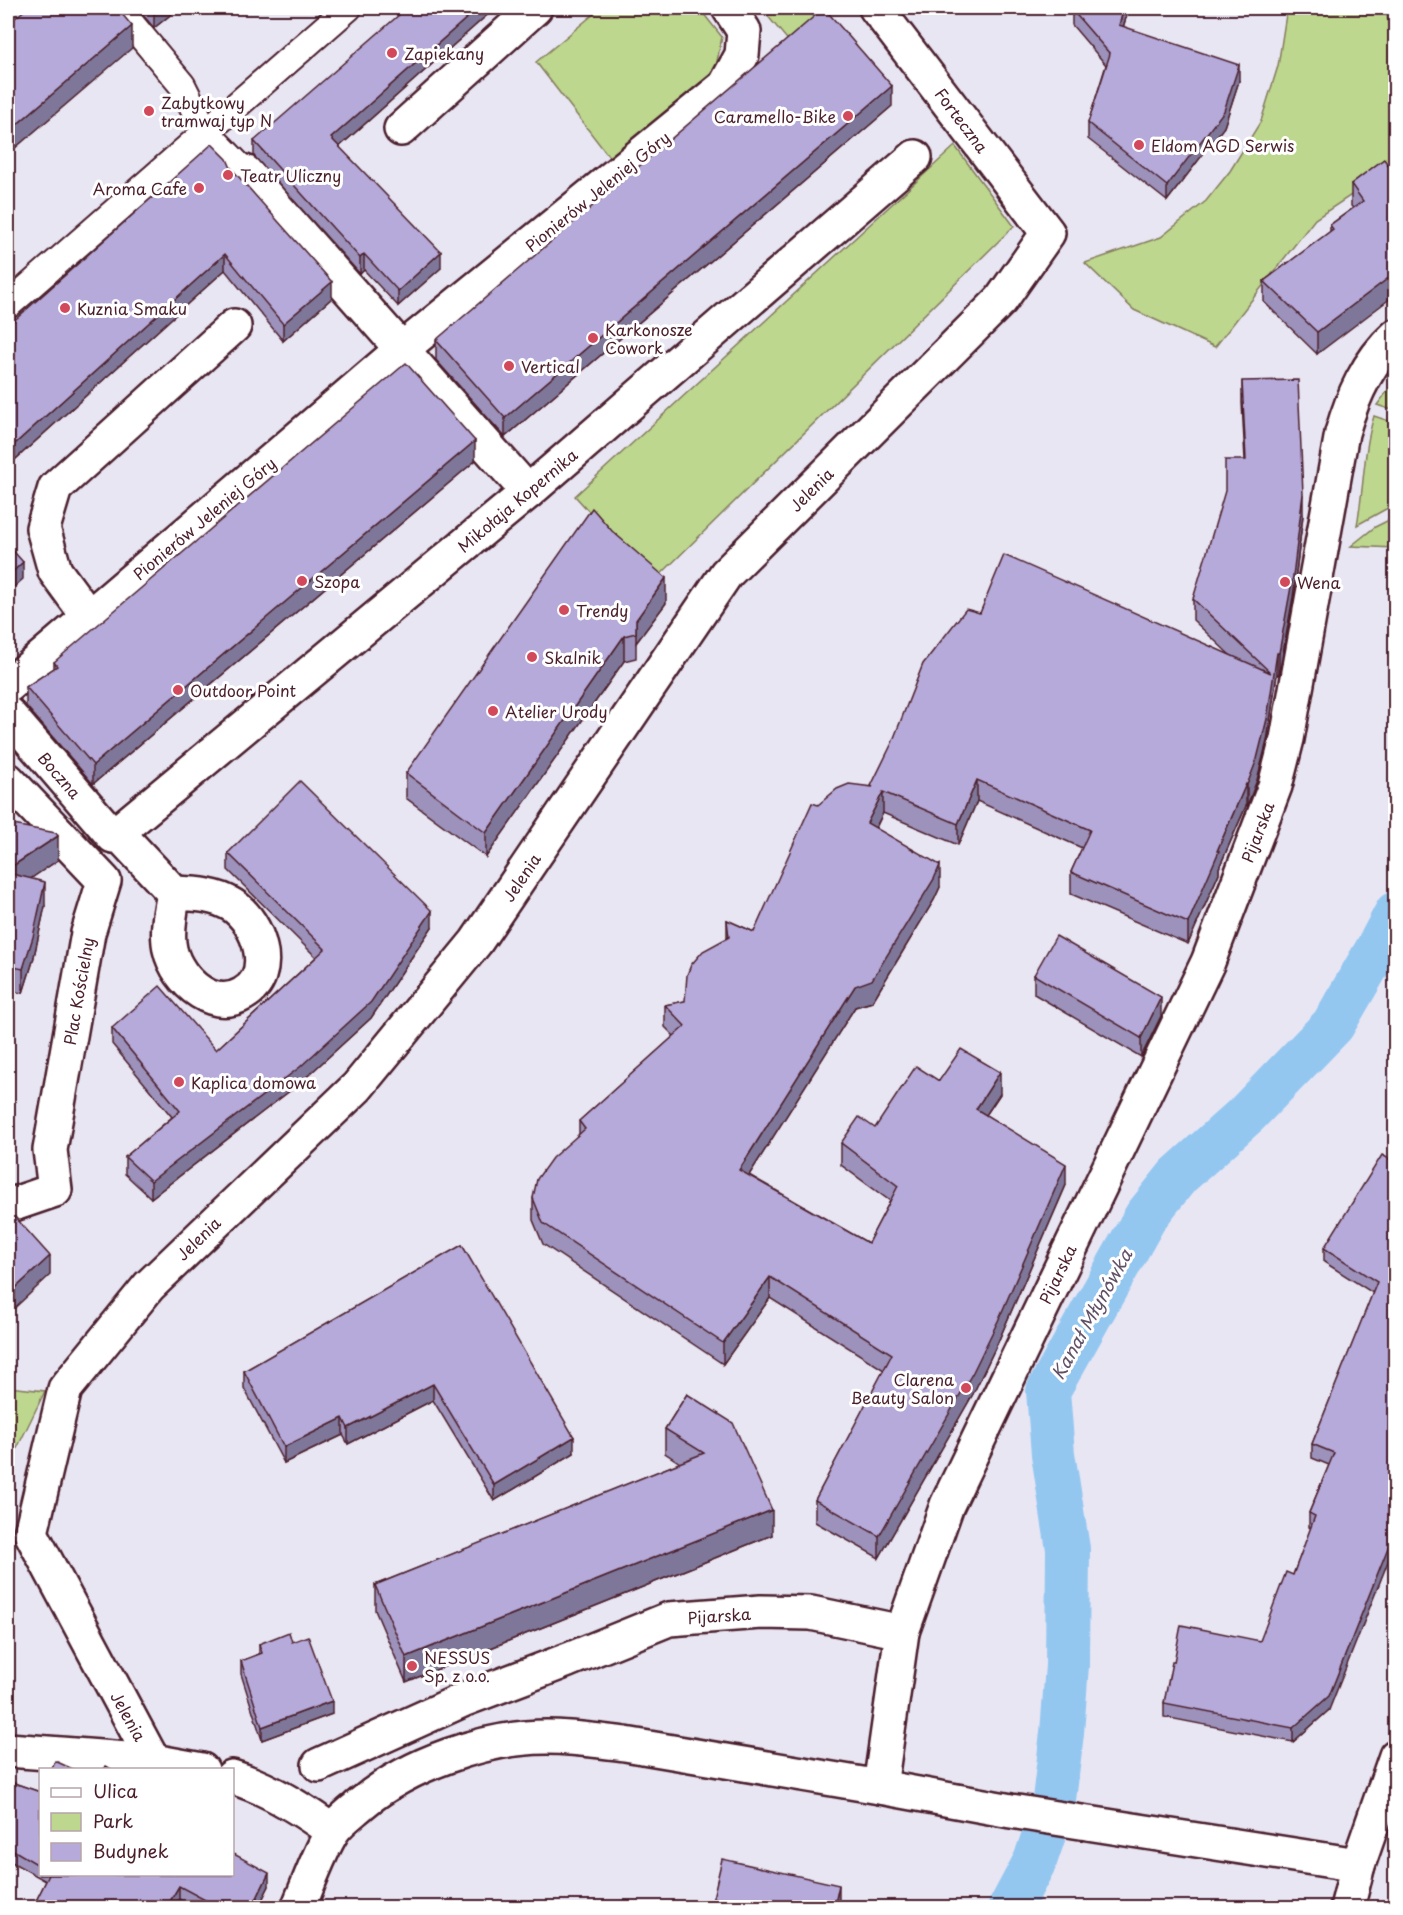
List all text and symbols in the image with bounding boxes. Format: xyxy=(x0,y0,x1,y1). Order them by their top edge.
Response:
place label: Zapiekany xyxy=(404,41,484,65)
marker: Zapiekany xyxy=(385,46,399,60)
street label: Forteczna xyxy=(930,83,994,157)
place label: Zabytkowy tramwaj typ N xyxy=(161,90,272,132)
marker: Zabytkowy tramwaj typ N xyxy=(142,104,156,118)
place label: Caramello-Bike xyxy=(714,104,836,128)
marker: Caramello-Bike xyxy=(841,109,855,123)
street label: Pionierów Jeleniej Góry xyxy=(519,125,675,257)
place label: Eldom AGD Serwis xyxy=(1151,133,1294,157)
marker: Eldom AGD Serwis xyxy=(1132,138,1146,152)
place label: Teatr Uliczny xyxy=(240,163,341,187)
marker: Teatr Uliczny xyxy=(221,168,235,182)
place label: Aroma Cafe xyxy=(93,176,187,200)
marker: Aroma Cafe xyxy=(192,181,206,195)
place label: Kuznia Smaku xyxy=(77,296,187,320)
marker: Kuznia Smaku xyxy=(58,301,72,315)
place label: Karkonosze Cowork xyxy=(605,317,693,359)
marker: Karkonosze Cowork xyxy=(586,331,600,345)
place label: Vertical xyxy=(521,354,580,378)
marker: Vertical xyxy=(502,359,516,373)
street label: Mikołaja Kopernika xyxy=(452,442,582,558)
street label: Pionierów Jeleniej Góry xyxy=(127,451,281,585)
street label: Jelenia xyxy=(784,461,839,516)
place label: Szopa xyxy=(314,569,360,593)
place label: Wena xyxy=(1297,570,1340,594)
marker: Szopa xyxy=(295,574,309,588)
marker: Wena xyxy=(1278,575,1292,589)
place label: Trendy xyxy=(576,598,628,622)
marker: Trendy xyxy=(557,603,571,617)
place label: Skalnik xyxy=(544,645,602,669)
marker: Skalnik xyxy=(525,650,539,664)
place label: Outdoor Point xyxy=(190,678,297,702)
marker: Outdoor Point xyxy=(171,683,185,697)
place label: Atelier Urody xyxy=(505,699,607,723)
marker: Atelier Urody xyxy=(486,704,500,718)
street label: Boczna xyxy=(33,746,87,804)
street label: Pijarska xyxy=(1234,798,1280,866)
street label: Jelenia xyxy=(496,848,546,906)
street label: Plac Kościelny xyxy=(57,935,99,1047)
place label: Kaplica domowa xyxy=(191,1070,316,1094)
marker: Kaplica domowa xyxy=(172,1075,186,1089)
street label: Jelenia xyxy=(170,1211,226,1265)
street label: Pijarska xyxy=(1032,1240,1082,1308)
water label: Kanał Młynówka xyxy=(1044,1243,1139,1384)
place label: Clarena Beauty Salon xyxy=(851,1367,954,1409)
marker: Clarena Beauty Salon xyxy=(959,1381,973,1395)
street label: Pijarska xyxy=(687,1601,751,1629)
place label: NESSUS Sp. z o.o. xyxy=(424,1645,490,1687)
marker: NESSUS Sp. z o.o. xyxy=(405,1659,419,1673)
street label: Jelenia xyxy=(105,1687,153,1745)
legend xyxy=(39,1768,234,1876)
text: Ulica xyxy=(93,1777,138,1804)
text: Park xyxy=(93,1807,133,1834)
text: Budynek xyxy=(93,1837,169,1864)

